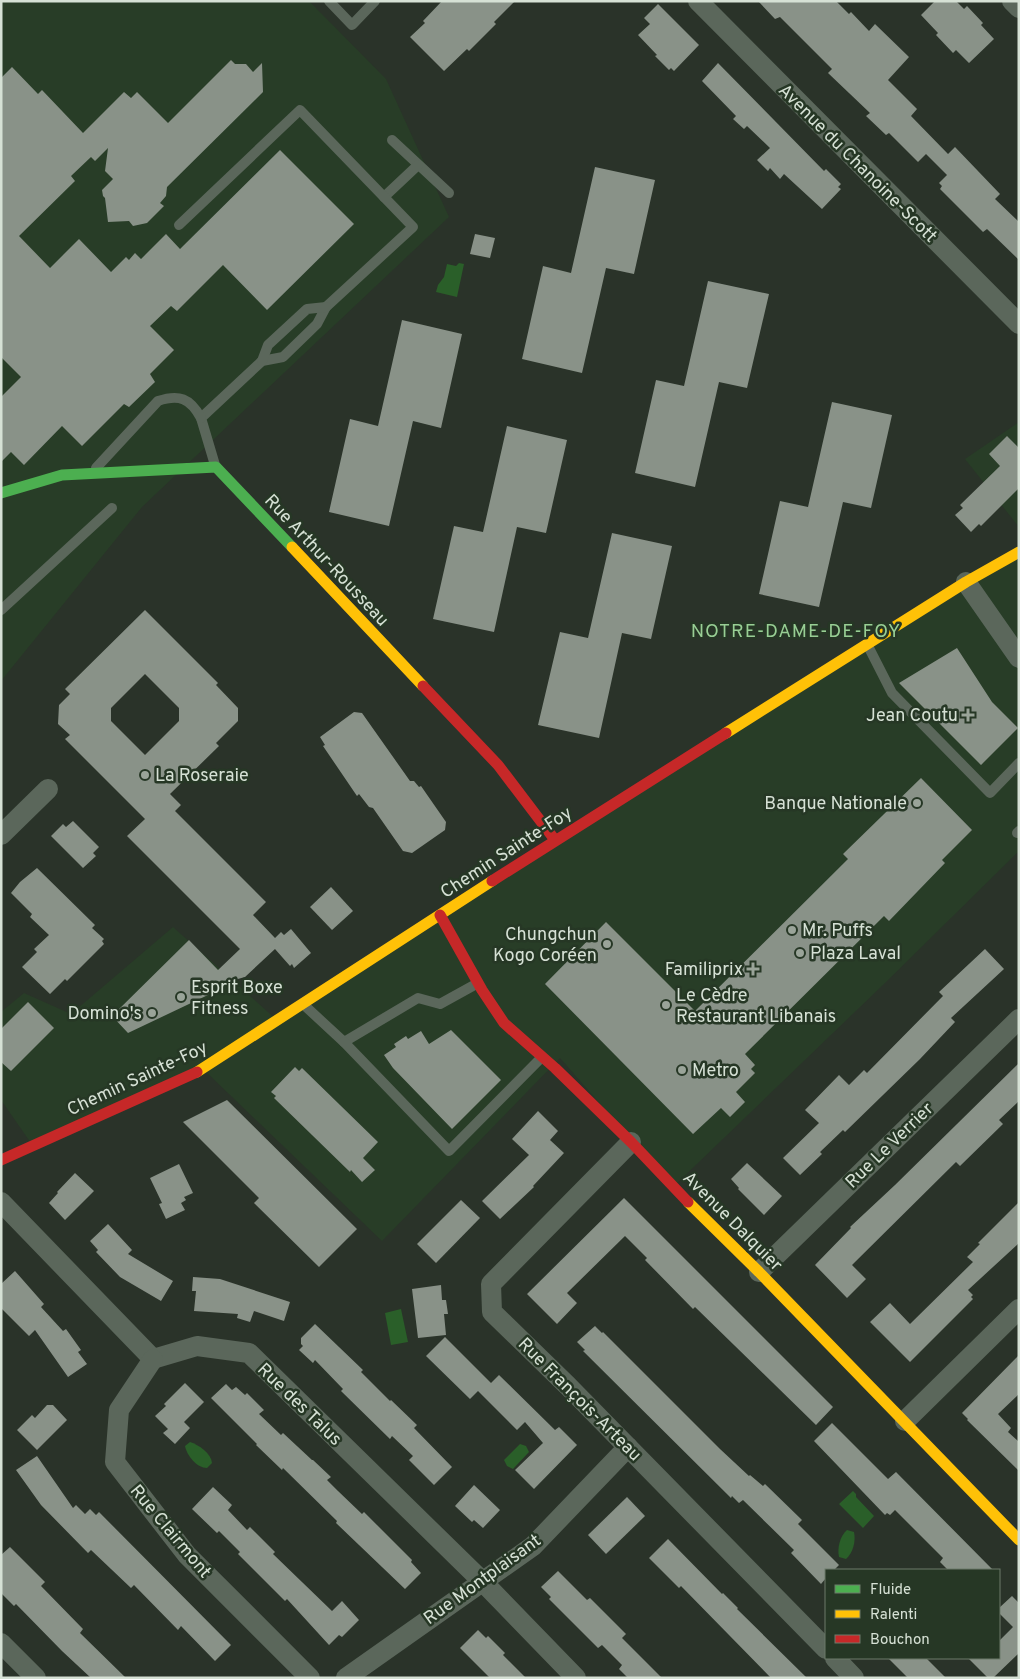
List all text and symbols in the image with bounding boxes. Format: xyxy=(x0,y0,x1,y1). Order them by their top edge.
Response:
street label: Avenue du Chanoine-Scott xyxy=(773,80,941,248)
street label: Rue Arthur-Rousseau xyxy=(259,490,393,632)
district label: NOTRE-DAME-DE-FOY xyxy=(691,620,901,644)
place label: Jean Coutu xyxy=(866,705,958,728)
marker: Jean Coutu xyxy=(962,709,974,721)
place label: La Roseraie xyxy=(155,765,249,788)
marker: La Roseraie xyxy=(139,769,151,781)
place label: Banque Nationale xyxy=(764,793,907,816)
marker: Banque Nationale xyxy=(911,797,923,809)
street label: Chemin Sainte-Foy xyxy=(437,802,577,904)
place label: Mr. Puffs xyxy=(802,920,873,943)
place label: Chungchun Kogo Coréen xyxy=(493,924,597,968)
marker: Mr. Puffs xyxy=(786,924,798,936)
marker: Chungchun Kogo Coréen xyxy=(601,938,613,950)
place label: Plaza Laval xyxy=(810,943,901,966)
marker: Plaza Laval xyxy=(794,947,806,959)
place label: Familiprix xyxy=(665,959,743,982)
marker: Familiprix xyxy=(747,963,759,975)
place label: Esprit Boxe Fitness xyxy=(191,977,283,1021)
place label: Le Cèdre Restaurant Libanais xyxy=(676,985,836,1029)
marker: Esprit Boxe Fitness xyxy=(175,991,187,1003)
marker: Le Cèdre Restaurant Libanais xyxy=(660,999,672,1011)
place label: Domino's xyxy=(67,1003,142,1026)
marker: Domino's xyxy=(146,1007,158,1019)
street label: Chemin Sainte-Foy xyxy=(64,1037,212,1122)
place label: Metro xyxy=(692,1060,739,1083)
marker: Metro xyxy=(676,1064,688,1076)
street label: Rue Le Verrier xyxy=(841,1098,939,1194)
street label: Avenue Dalquier xyxy=(677,1167,787,1277)
street label: Rue François-Arteau xyxy=(512,1333,646,1467)
street label: Rue des Talus xyxy=(252,1359,346,1451)
street label: Rue Clairmont xyxy=(124,1480,216,1583)
street label: Rue Montplaisant xyxy=(420,1530,546,1631)
legend xyxy=(825,1569,1000,1659)
text: Fluide xyxy=(870,1581,911,1600)
text: Ralenti xyxy=(870,1606,917,1625)
text: Bouchon xyxy=(870,1631,930,1650)

